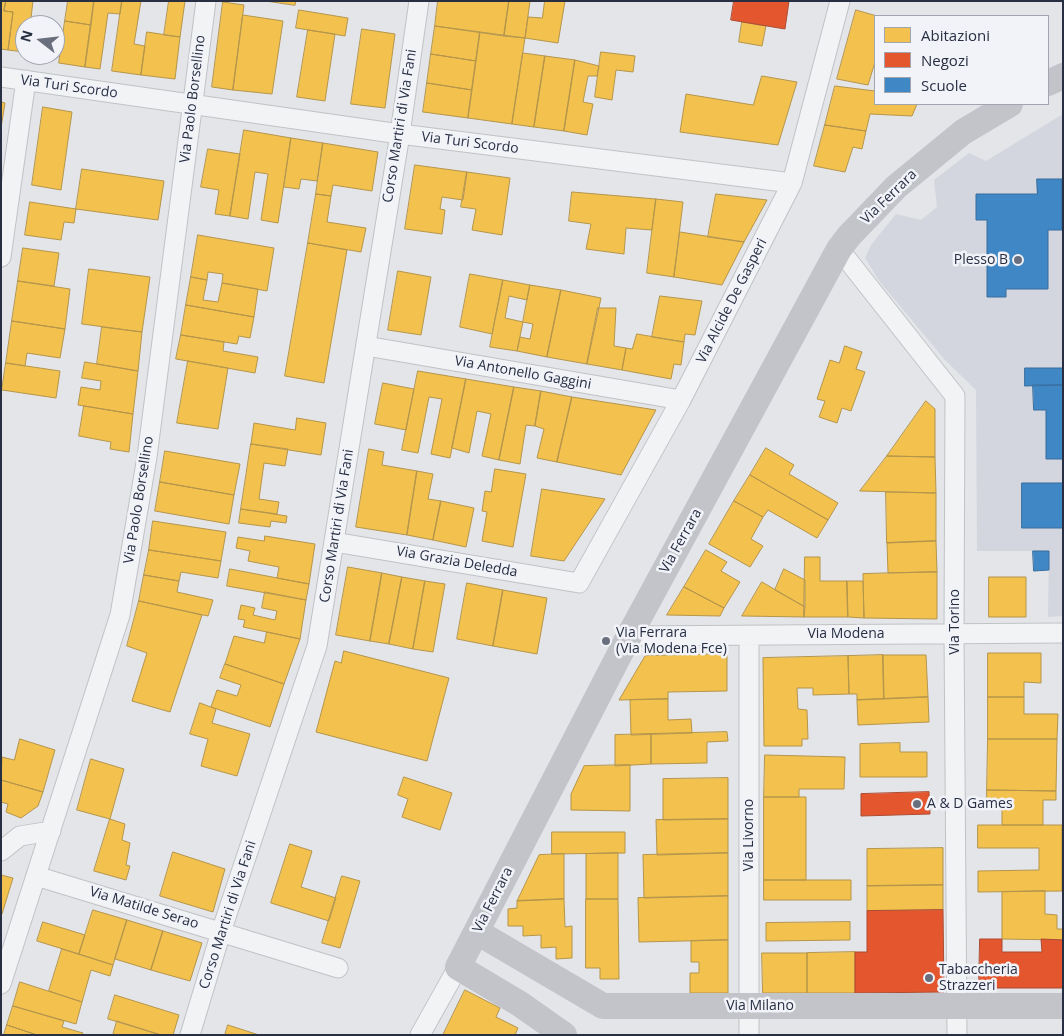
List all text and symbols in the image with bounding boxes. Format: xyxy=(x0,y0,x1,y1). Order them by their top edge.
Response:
north arrow xyxy=(15,15,65,65)
legend xyxy=(874,15,1049,105)
text: Abitazioni xyxy=(921,25,990,45)
text: N xyxy=(15,28,37,44)
street label: Via Paolo Borsellino xyxy=(177,34,209,164)
street label: Corso Martiri di Via Fani xyxy=(380,48,420,204)
text: Negozi xyxy=(921,50,969,70)
street label: Via Turi Scordo xyxy=(19,72,119,102)
text: Scuole xyxy=(921,75,967,95)
street label: Via Turi Scordo xyxy=(420,129,520,157)
street label: Via Ferrara xyxy=(858,166,920,228)
street label: Via Alcide De Gasperi xyxy=(693,236,771,366)
place label: Plesso B xyxy=(954,252,1008,268)
marker: Plesso B xyxy=(1012,254,1024,266)
street label: Via Antonello Gaggini xyxy=(453,353,593,393)
street label: Via Paolo Borsellino xyxy=(121,435,157,565)
street label: Corso Martiri di Via Fani xyxy=(317,448,357,604)
street label: Via Ferrara xyxy=(656,506,706,576)
street label: Via Grazia Deledda xyxy=(395,543,519,581)
street label: Via Torino xyxy=(947,589,963,655)
place label: Via Ferrara (Via Modena Fce) xyxy=(616,625,727,658)
street label: Via Modena xyxy=(807,626,885,642)
marker: Via Ferrara (Via Modena Fce) xyxy=(600,635,612,647)
place label: A & D Games xyxy=(927,796,1013,812)
marker: A & D Games xyxy=(911,798,923,810)
street label: Via Livorno xyxy=(741,799,757,871)
street label: Corso Martiri di Via Fani xyxy=(196,839,260,991)
street label: Via Ferrara xyxy=(469,865,517,935)
street label: Via Matilde Serao xyxy=(87,883,201,933)
place label: Tabaccheria Strazzeri xyxy=(939,962,1018,994)
marker: Tabaccheria Strazzeri xyxy=(923,972,935,984)
street label: Via Milano xyxy=(726,998,794,1014)

